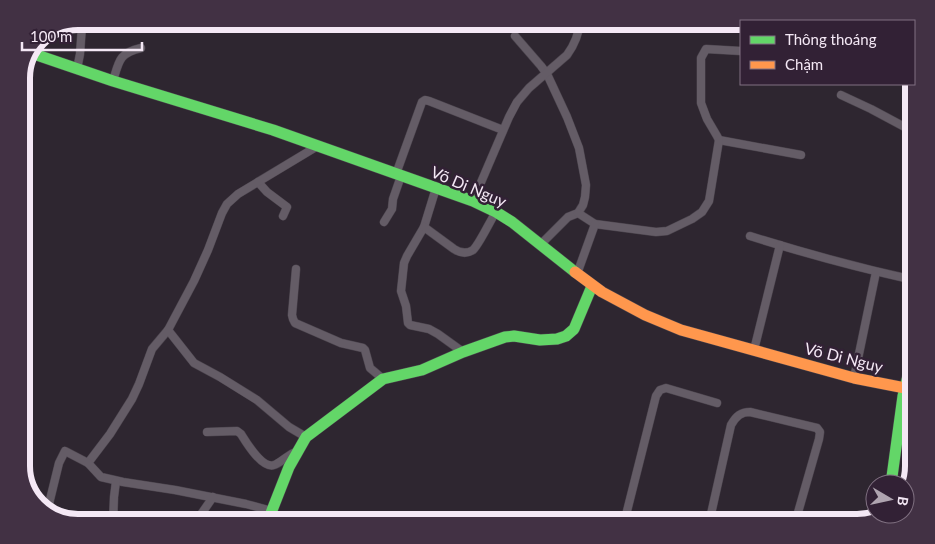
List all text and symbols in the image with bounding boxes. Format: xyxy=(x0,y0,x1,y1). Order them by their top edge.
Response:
scale bar xyxy=(22,20,142,52)
legend xyxy=(740,20,915,85)
text: 100 m xyxy=(30,27,72,45)
text: Thông thoáng xyxy=(785,30,877,48)
text: Chậm xyxy=(785,55,823,73)
street label: Võ Di Nguy xyxy=(428,162,510,211)
street label: Võ Di Nguy xyxy=(803,338,886,376)
north arrow xyxy=(865,474,915,524)
text: B xyxy=(894,495,912,507)

